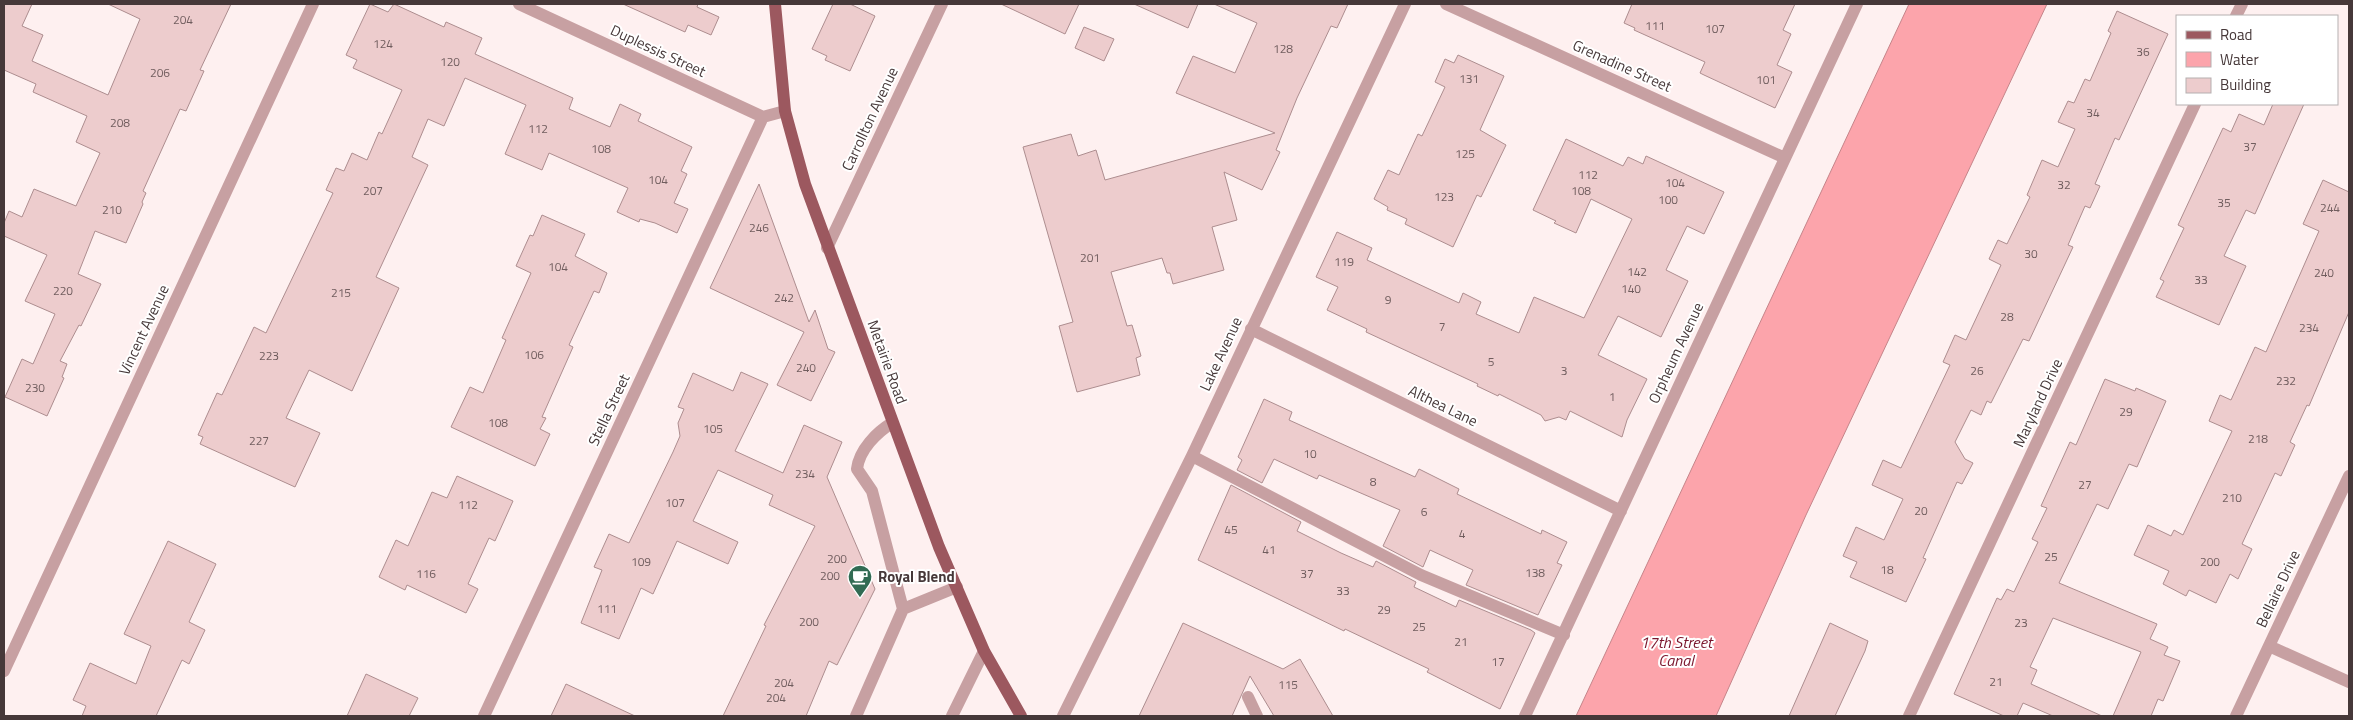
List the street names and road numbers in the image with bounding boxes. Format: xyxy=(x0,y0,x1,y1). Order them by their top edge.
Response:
street label: Duplessis Street xyxy=(607,18,710,83)
street label: Grenadine Street xyxy=(1569,33,1676,98)
street label: Carrollton Avenue xyxy=(835,63,904,175)
street label: Vincent Avenue xyxy=(113,281,175,379)
street label: Orpheum Avenue xyxy=(1642,298,1709,407)
street label: Lake Avenue xyxy=(1193,313,1248,395)
street label: Metairie Road xyxy=(862,317,913,407)
street label: Maryland Drive xyxy=(2007,355,2068,451)
street label: Stella Street xyxy=(582,369,636,450)
street label: Althea Lane xyxy=(1405,379,1482,432)
street label: Bellaire Drive xyxy=(2250,546,2306,631)

